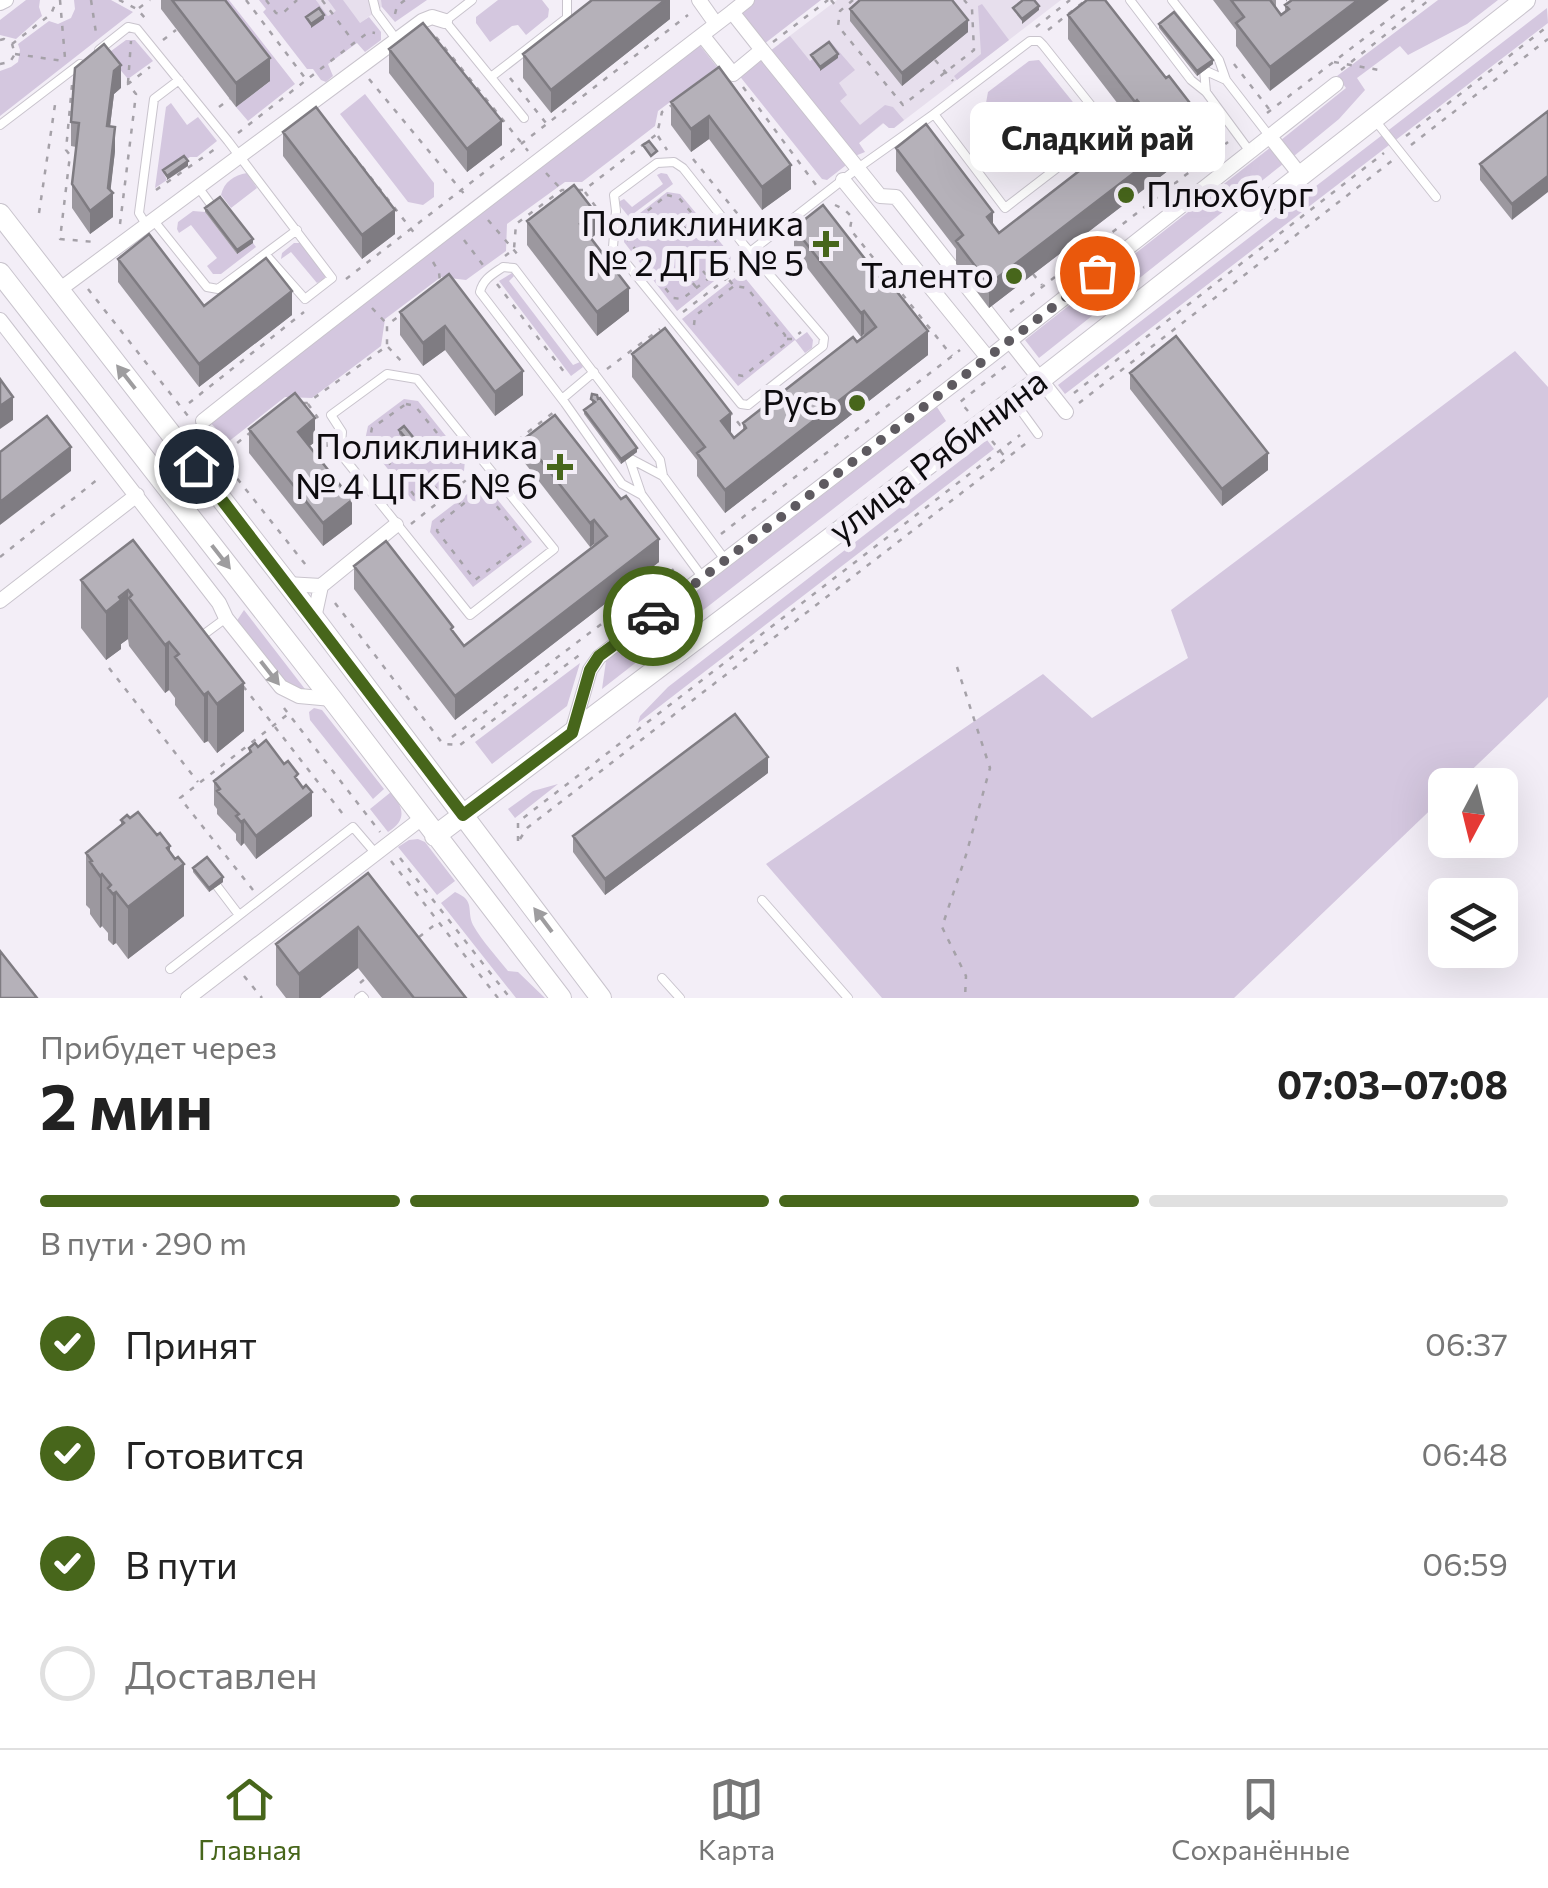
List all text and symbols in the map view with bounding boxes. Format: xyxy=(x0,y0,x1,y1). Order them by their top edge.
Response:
callout: Сладкий рай xyxy=(970,103,1224,173)
text: Сладкий рай xyxy=(1001,117,1194,157)
place label: Плюхбург xyxy=(1146,171,1313,214)
marker: Плюхбург xyxy=(1115,184,1137,206)
place label: Поликлиника № 2 ДГБ № 5 xyxy=(581,200,804,283)
marker: Поликлиника № 2 ДГБ № 5 xyxy=(813,231,839,257)
pin xyxy=(1055,231,1140,316)
icon: bag xyxy=(1070,246,1125,301)
place label: Таленто xyxy=(861,252,994,295)
marker: Таленто xyxy=(1003,265,1025,287)
street label: улица Рябинина xyxy=(819,358,1054,550)
one-way arrow xyxy=(116,364,137,390)
place label: Русь xyxy=(762,379,837,422)
marker: Русь xyxy=(846,392,868,414)
place label: Поликлиника № 4 ЦГКБ № 6 xyxy=(295,423,538,506)
pin xyxy=(154,424,239,509)
icon: home xyxy=(169,439,224,494)
marker: Поликлиника № 4 ЦГКБ № 6 xyxy=(547,454,573,480)
one-way arrow xyxy=(210,544,231,569)
courier xyxy=(603,566,703,666)
icon: car xyxy=(626,589,681,644)
one-way arrow xyxy=(259,660,280,686)
north arrow xyxy=(1428,768,1518,858)
map controls xyxy=(1428,768,1518,968)
button: layers xyxy=(1428,878,1518,968)
one-way arrow xyxy=(533,907,553,933)
text: Прибудет через xyxy=(40,1026,277,1066)
text: 07:03–07:08 xyxy=(1277,1060,1508,1107)
text: 2 мин xyxy=(40,1064,213,1143)
text: В пути · 290 m xyxy=(40,1222,247,1262)
icon: check xyxy=(40,1316,95,1371)
text: Принят xyxy=(125,1320,257,1367)
text: 06:37 xyxy=(1425,1323,1508,1363)
icon: check xyxy=(40,1426,95,1481)
text: Готовится xyxy=(125,1430,305,1477)
text: 06:48 xyxy=(1422,1433,1508,1473)
icon: check xyxy=(40,1536,95,1591)
text: В пути xyxy=(125,1540,238,1587)
text: 06:59 xyxy=(1422,1543,1508,1583)
text: Доставлен xyxy=(125,1650,318,1697)
tab: Главная xyxy=(198,1772,302,1866)
tab: Карта xyxy=(698,1772,775,1866)
tab: Сохранённые xyxy=(1171,1772,1350,1866)

